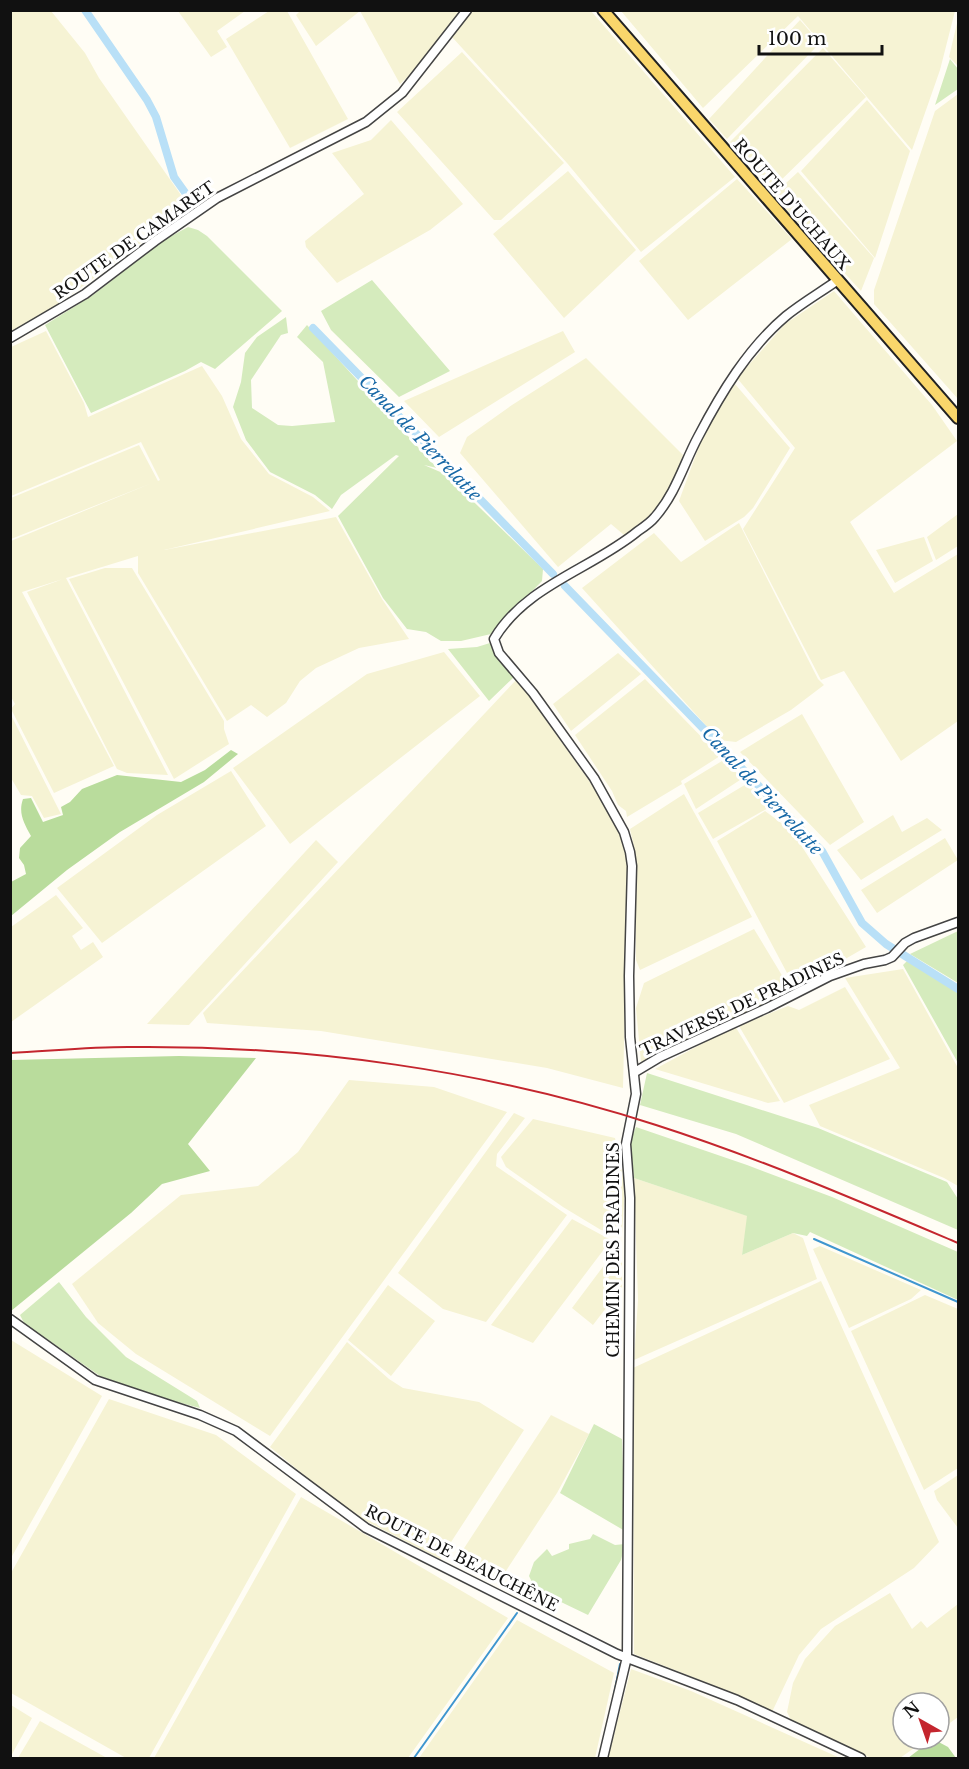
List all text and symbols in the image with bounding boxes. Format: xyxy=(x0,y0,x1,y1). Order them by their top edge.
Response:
scale bar xyxy=(759,18,882,56)
text: 100 m xyxy=(768,28,826,50)
street label: ROUTE D'UCHAUX xyxy=(730,134,855,274)
street label: ROUTE DE CAMARET xyxy=(50,177,219,303)
water label: Canal de Pierrelatte xyxy=(354,370,486,506)
water label: Canal de Pierrelatte xyxy=(697,722,827,860)
street label: TRAVERSE DE PRADINES xyxy=(637,948,847,1060)
street label: CHEMIN DES PRADINES xyxy=(603,1142,623,1358)
street label: ROUTE DE BEAUCHÊNE xyxy=(362,1500,562,1616)
north arrow xyxy=(891,1691,951,1751)
text: N xyxy=(899,1697,924,1722)

